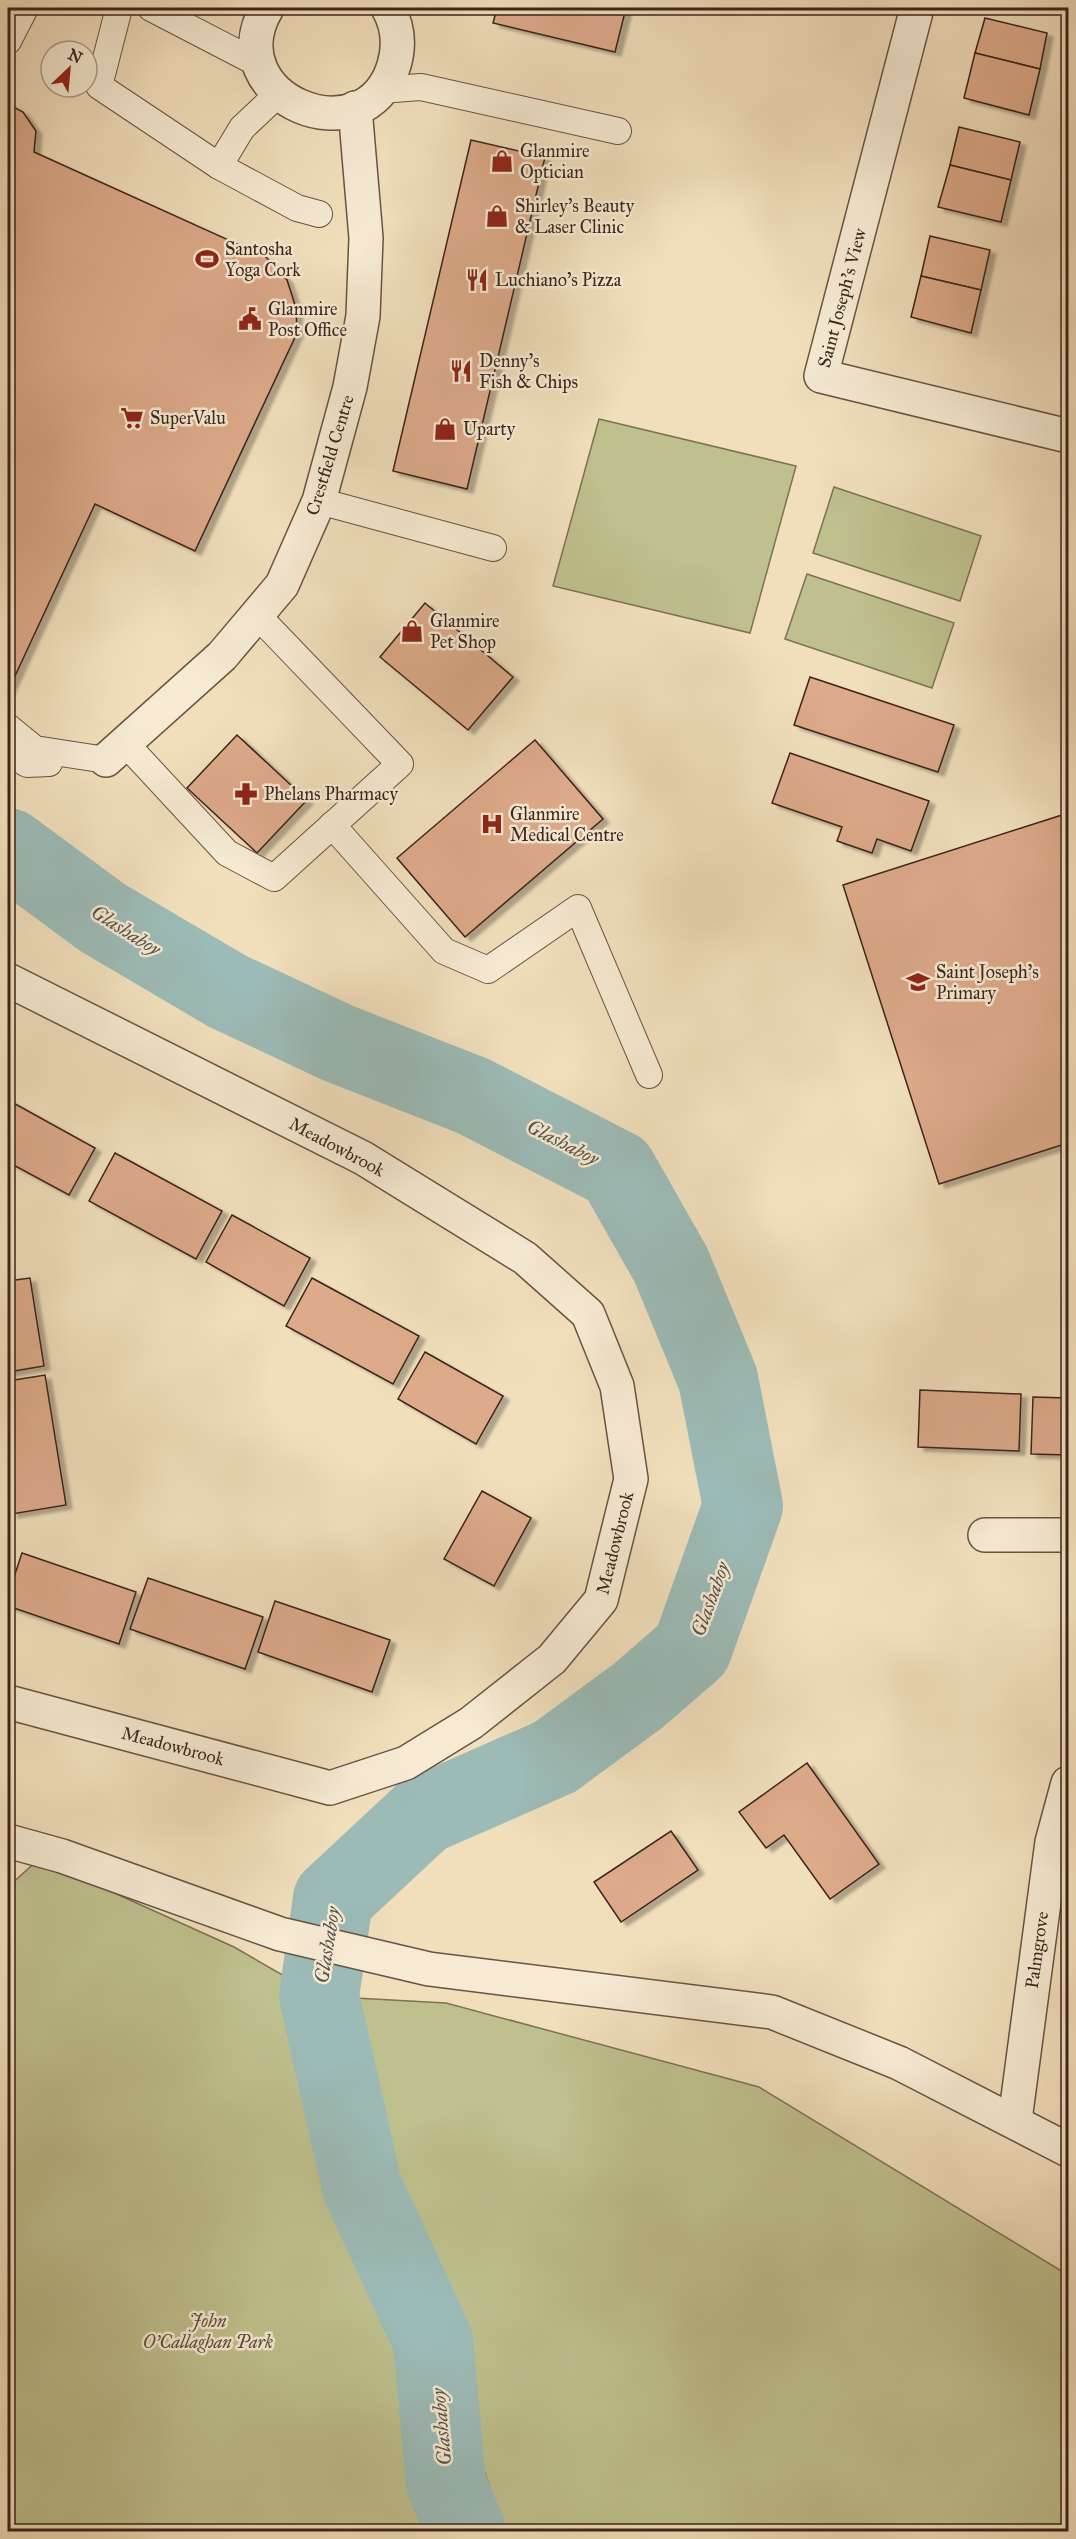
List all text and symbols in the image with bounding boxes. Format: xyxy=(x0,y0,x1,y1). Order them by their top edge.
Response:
north arrow xyxy=(39,39,99,99)
text: N xyxy=(65,44,86,68)
place label: Glanmire Optician xyxy=(520,140,590,183)
shop icon: Glanmire Optician xyxy=(489,148,515,174)
place label: Shirley's Beauty & Laser Clinic xyxy=(515,195,635,238)
shop icon: Shirley's Beauty & Laser Clinic xyxy=(484,203,510,229)
street label: Saint Joseph's View xyxy=(813,226,872,370)
place label: Santosha Yoga Cork xyxy=(225,238,301,282)
sports icon: Santosha Yoga Cork xyxy=(194,246,220,272)
restaurant icon: Luchiano's Pizza xyxy=(464,267,490,293)
place label: Luchiano's Pizza xyxy=(495,269,622,291)
place label: Glanmire Post Office xyxy=(268,298,347,341)
public building icon: Glanmire Post Office xyxy=(237,306,263,332)
place label: Denny's Fish & Chips xyxy=(479,350,578,393)
restaurant icon: Denny's Fish & Chips xyxy=(448,358,474,384)
street label: Crestfield Centre xyxy=(301,392,359,518)
supermarket icon: SuperValu xyxy=(119,405,145,431)
place label: SuperValu xyxy=(150,407,226,429)
shop icon: Uparty xyxy=(432,416,458,442)
place label: Uparty xyxy=(463,418,516,440)
place label: Glanmire Pet Shop xyxy=(430,610,500,653)
shop icon: Glanmire Pet Shop xyxy=(399,618,425,644)
pharmacy icon: Phelans Pharmacy xyxy=(233,781,259,807)
place label: Phelans Pharmacy xyxy=(264,783,398,805)
place label: Glanmire Medical Centre xyxy=(510,803,624,846)
hospital icon: Glanmire Medical Centre xyxy=(479,811,505,837)
water label: Glashaboy xyxy=(87,899,167,962)
place label: Saint Joseph's Primary xyxy=(936,961,1039,1004)
school or university icon: Saint Joseph's Primary xyxy=(905,969,931,995)
street label: Meadowbrook xyxy=(285,1113,389,1182)
water label: Glashaboy xyxy=(523,1114,604,1171)
street label: Meadowbrook xyxy=(592,1489,639,1597)
water label: Glashaboy xyxy=(685,1557,735,1640)
street label: Meadowbrook xyxy=(119,1722,227,1770)
water label: Glashaboy xyxy=(309,1903,345,1985)
street label: Palmgrove xyxy=(1021,1910,1054,1990)
park label: John O'Callaghan Park xyxy=(143,2310,273,2353)
water label: Glashaboy xyxy=(426,2386,456,2467)

